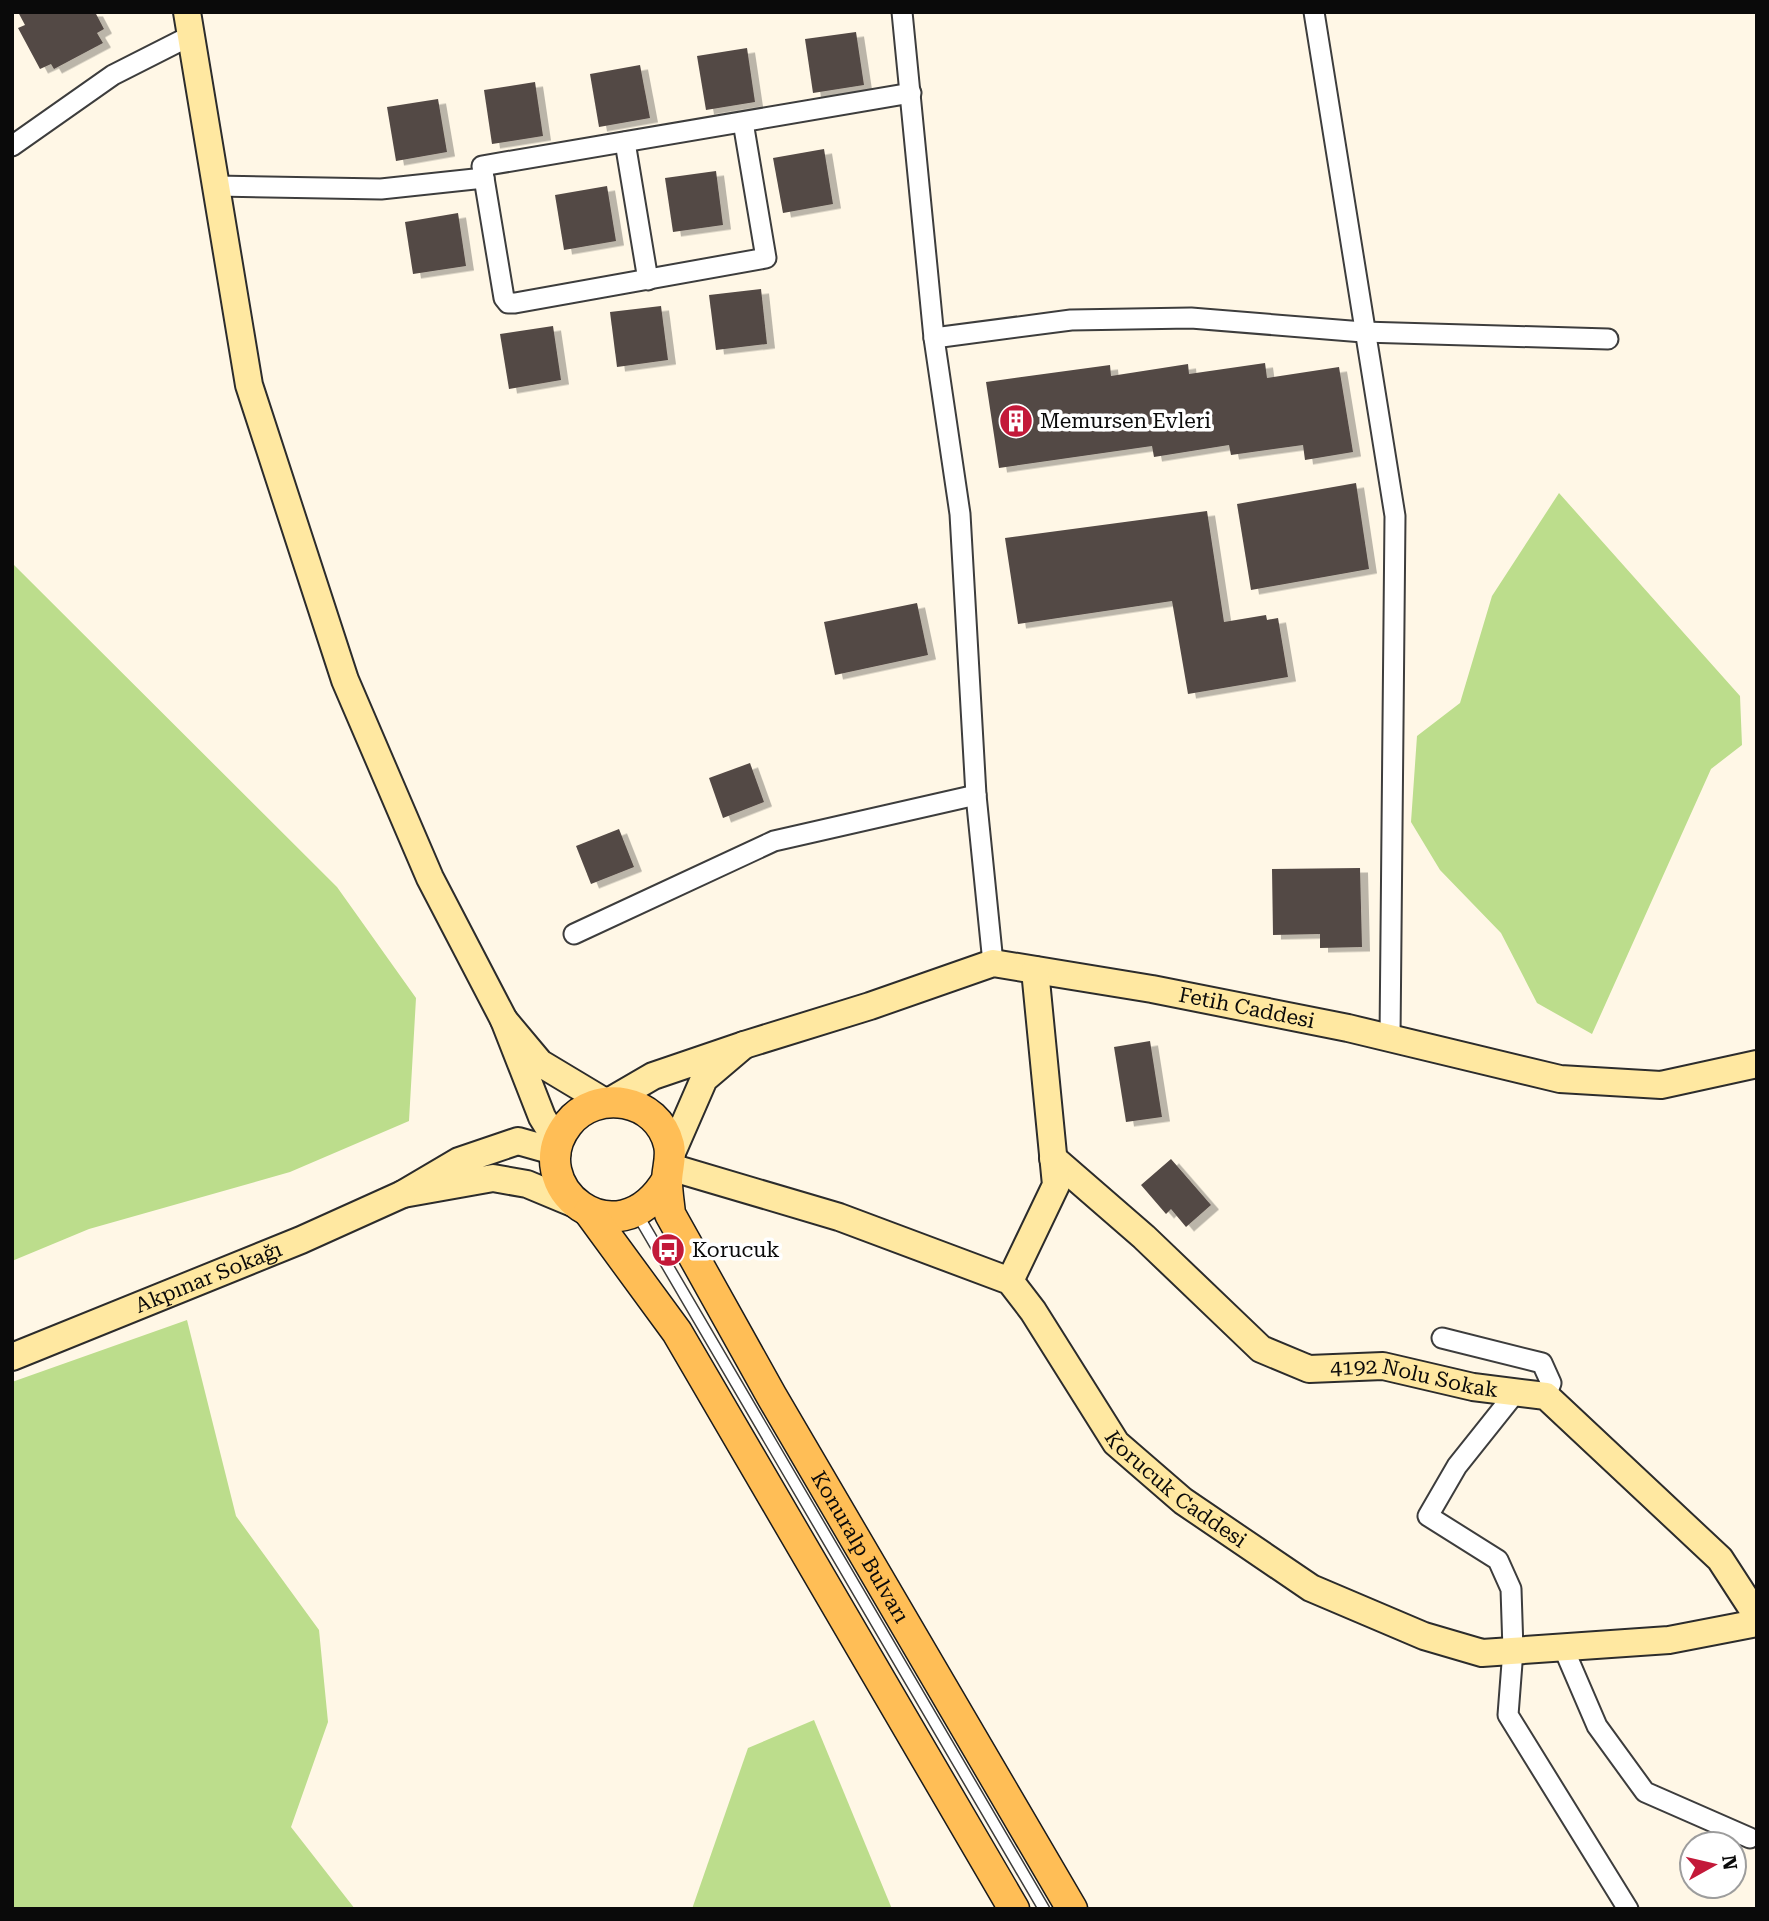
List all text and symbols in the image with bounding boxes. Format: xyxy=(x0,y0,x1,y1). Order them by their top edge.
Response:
building icon: Memursen Evleri xyxy=(997,402,1035,440)
place label: Memursen Evleri xyxy=(1040,409,1211,433)
street label: Fetih Caddesi xyxy=(1177,983,1317,1033)
bus stop icon: Korucuk xyxy=(649,1231,687,1269)
street label: Akpınar Sokağı xyxy=(132,1237,286,1318)
place label: Korucuk xyxy=(692,1238,780,1262)
street label: 4192 Nolu Sokak xyxy=(1330,1354,1500,1402)
street label: Korucuk Caddesi xyxy=(1100,1427,1251,1553)
street label: Konuralp Bulvarı xyxy=(806,1467,914,1627)
north arrow xyxy=(1678,1830,1748,1900)
text: N xyxy=(1717,1854,1742,1872)

